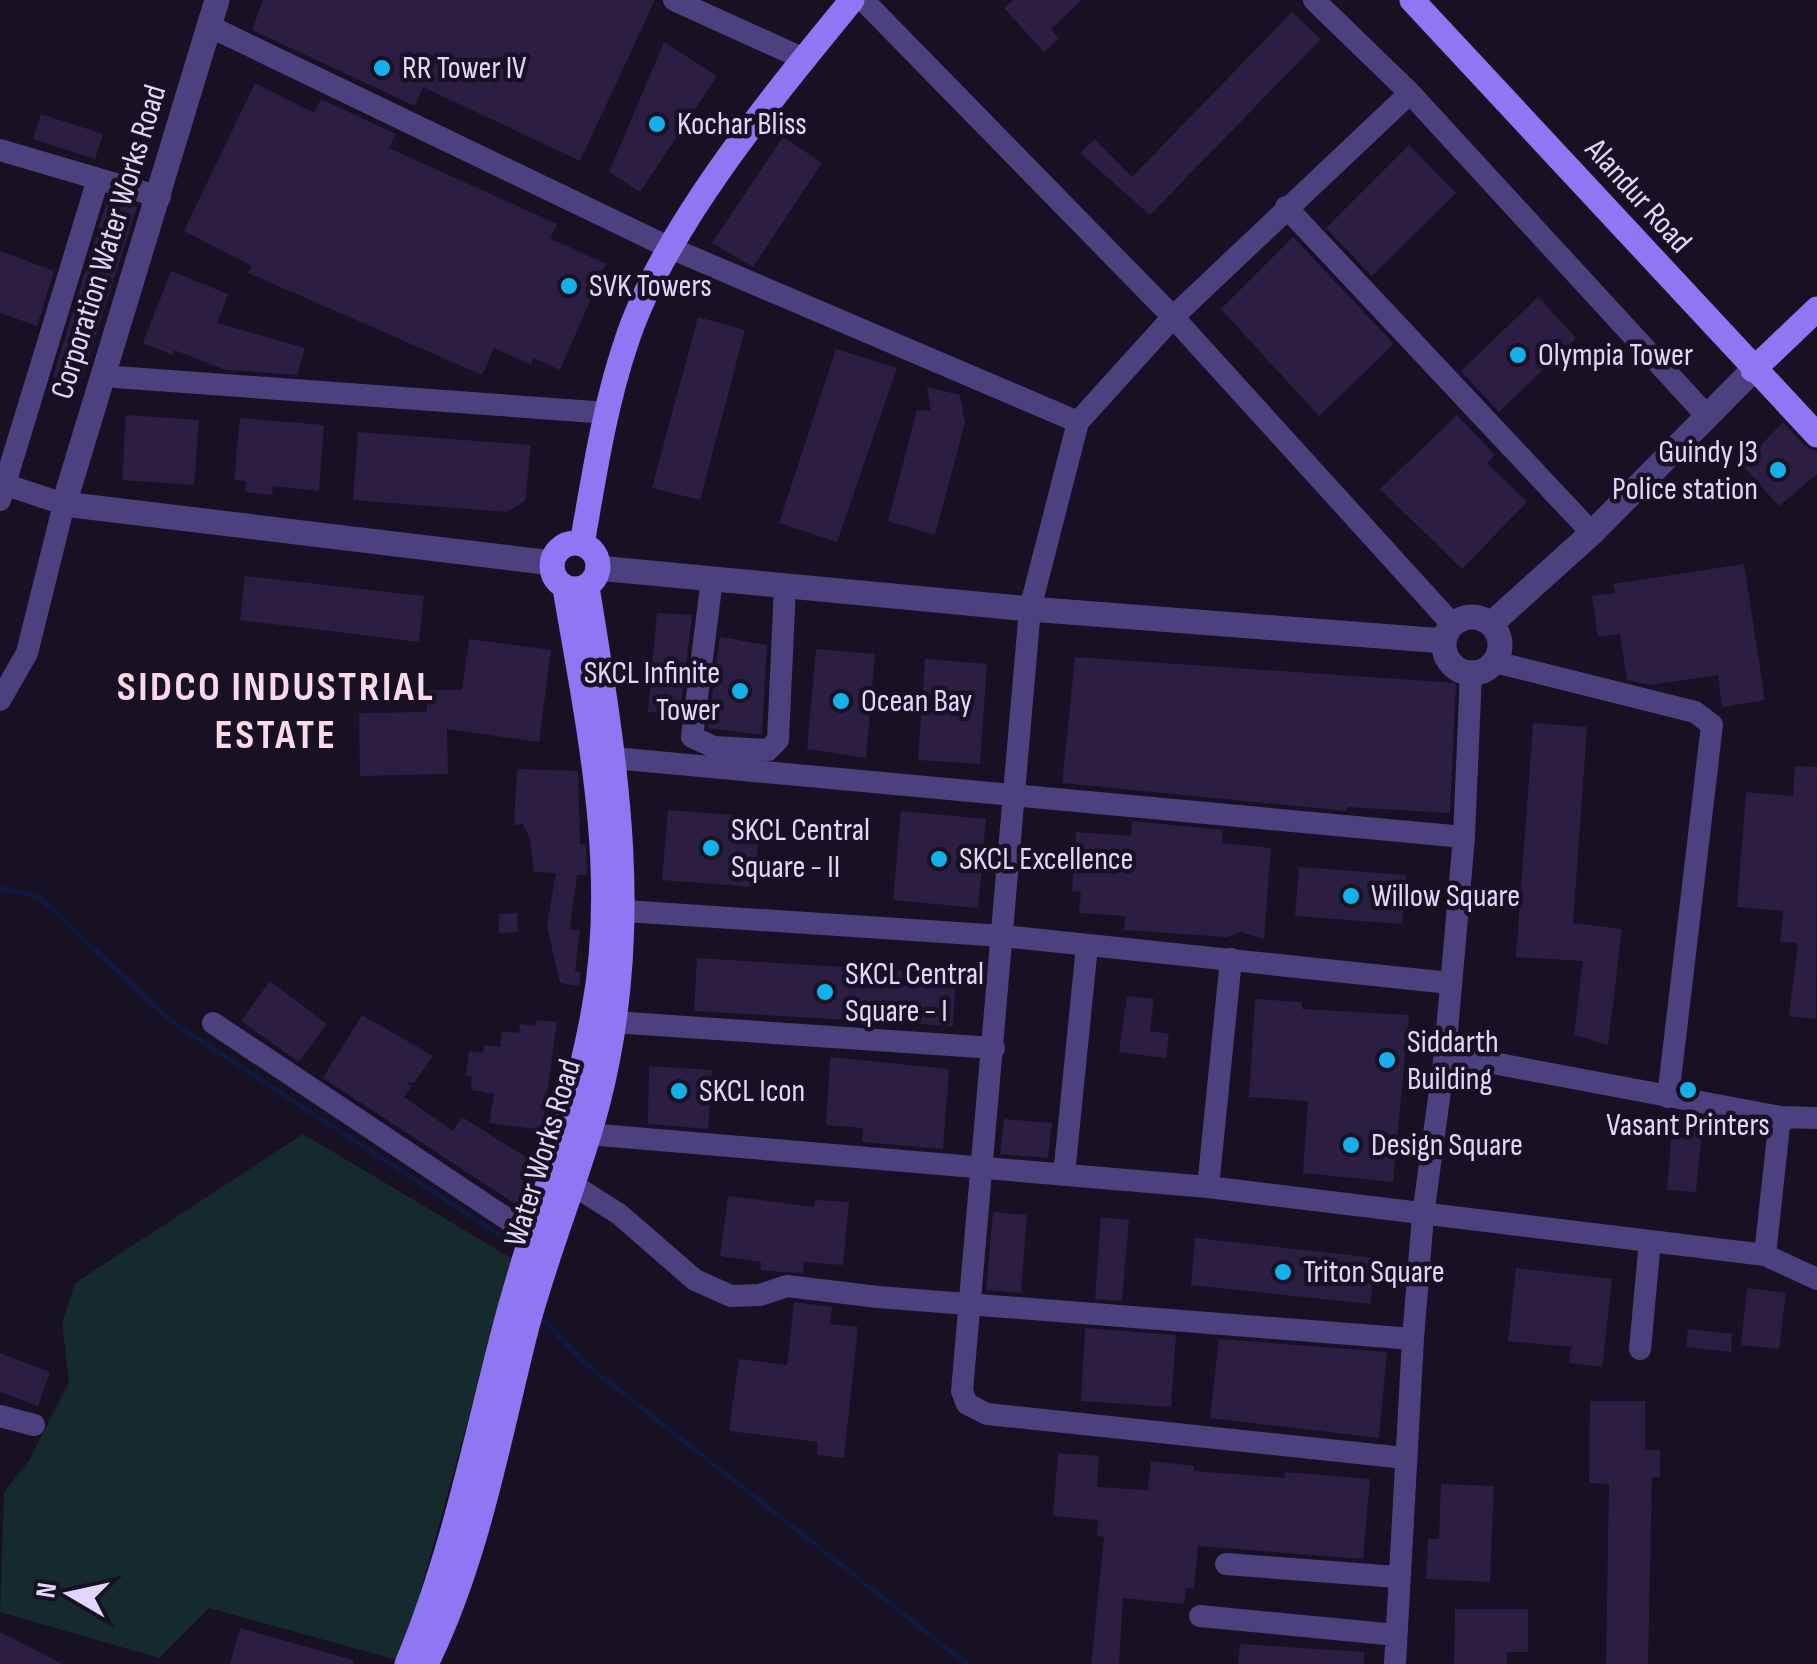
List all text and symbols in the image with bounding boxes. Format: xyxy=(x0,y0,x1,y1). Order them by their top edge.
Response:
place label: RR Tower IV xyxy=(402,49,527,88)
marker: RR Tower IV xyxy=(371,57,393,79)
street label: Corporation Water Works Road xyxy=(43,80,175,404)
place label: Kochar Bliss xyxy=(677,105,807,144)
marker: Kochar Bliss xyxy=(646,113,668,135)
street label: Alandur Road xyxy=(1576,130,1699,261)
place label: SVK Towers xyxy=(589,267,712,306)
marker: SVK Towers xyxy=(558,275,580,297)
place label: Olympia Tower xyxy=(1538,336,1693,375)
marker: Olympia Tower xyxy=(1507,344,1529,366)
place label: Guindy J3 Police station xyxy=(1612,433,1758,509)
marker: Guindy J3 Police station xyxy=(1767,459,1789,481)
place label: SKCL Infinite Tower xyxy=(584,654,720,730)
district label: SIDCO INDUSTRIAL ESTATE xyxy=(117,662,435,761)
marker: SKCL Infinite Tower xyxy=(729,680,751,702)
place label: Ocean Bay xyxy=(861,682,972,721)
marker: Ocean Bay xyxy=(830,690,852,712)
place label: SKCL Central Square - II xyxy=(731,811,870,887)
marker: SKCL Central Square - II xyxy=(700,837,722,859)
place label: SKCL Excellence xyxy=(959,840,1133,879)
marker: SKCL Excellence xyxy=(928,848,950,870)
place label: Willow Square xyxy=(1371,877,1520,916)
marker: Willow Square xyxy=(1340,885,1362,907)
place label: SKCL Central Square - I xyxy=(845,955,984,1031)
marker: SKCL Central Square - I xyxy=(814,981,836,1003)
place label: Siddarth Building xyxy=(1407,1023,1499,1099)
marker: Siddarth Building xyxy=(1376,1049,1398,1071)
street label: Water Works Road xyxy=(496,1055,590,1251)
place label: SKCL Icon xyxy=(699,1072,805,1111)
marker: Vasant Printers xyxy=(1677,1079,1699,1101)
marker: SKCL Icon xyxy=(668,1080,690,1102)
place label: Vasant Printers xyxy=(1606,1106,1770,1145)
place label: Design Square xyxy=(1371,1126,1523,1165)
marker: Design Square xyxy=(1340,1134,1362,1156)
place label: Triton Square xyxy=(1303,1253,1445,1292)
marker: Triton Square xyxy=(1272,1261,1294,1283)
north arrow xyxy=(20,1544,120,1644)
text: N xyxy=(29,1580,64,1600)

